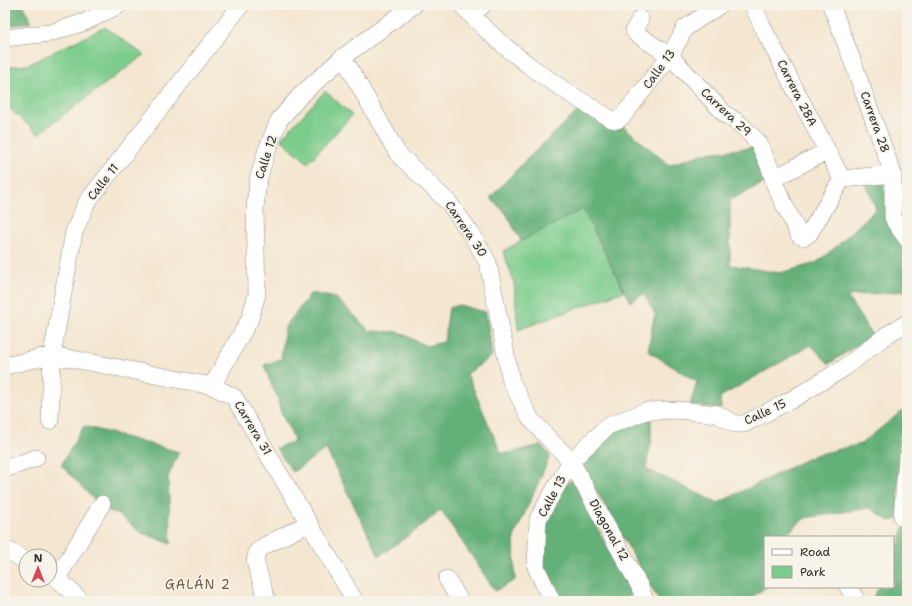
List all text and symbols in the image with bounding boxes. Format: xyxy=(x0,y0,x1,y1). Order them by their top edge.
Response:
street label: Calle 13 xyxy=(639,46,679,92)
street label: Carrera 28A xyxy=(773,57,821,129)
street label: Carrera 29 xyxy=(697,84,755,140)
street label: Carrera 28 xyxy=(856,89,894,155)
street label: Calle 12 xyxy=(251,133,281,181)
street label: Calle 11 xyxy=(84,160,122,204)
street label: Carrera 30 xyxy=(441,198,491,260)
street label: Calle 15 xyxy=(741,395,789,429)
street label: Carrera 31 xyxy=(231,398,275,458)
street label: Calle 13 xyxy=(534,472,570,520)
street label: Diagonal 12 xyxy=(585,496,633,564)
legend xyxy=(764,536,894,588)
text: Road xyxy=(800,544,831,560)
north arrow xyxy=(18,548,58,588)
text: N xyxy=(34,551,43,566)
text: Park xyxy=(800,564,826,580)
district label: GALÁN 2 xyxy=(165,575,231,593)

